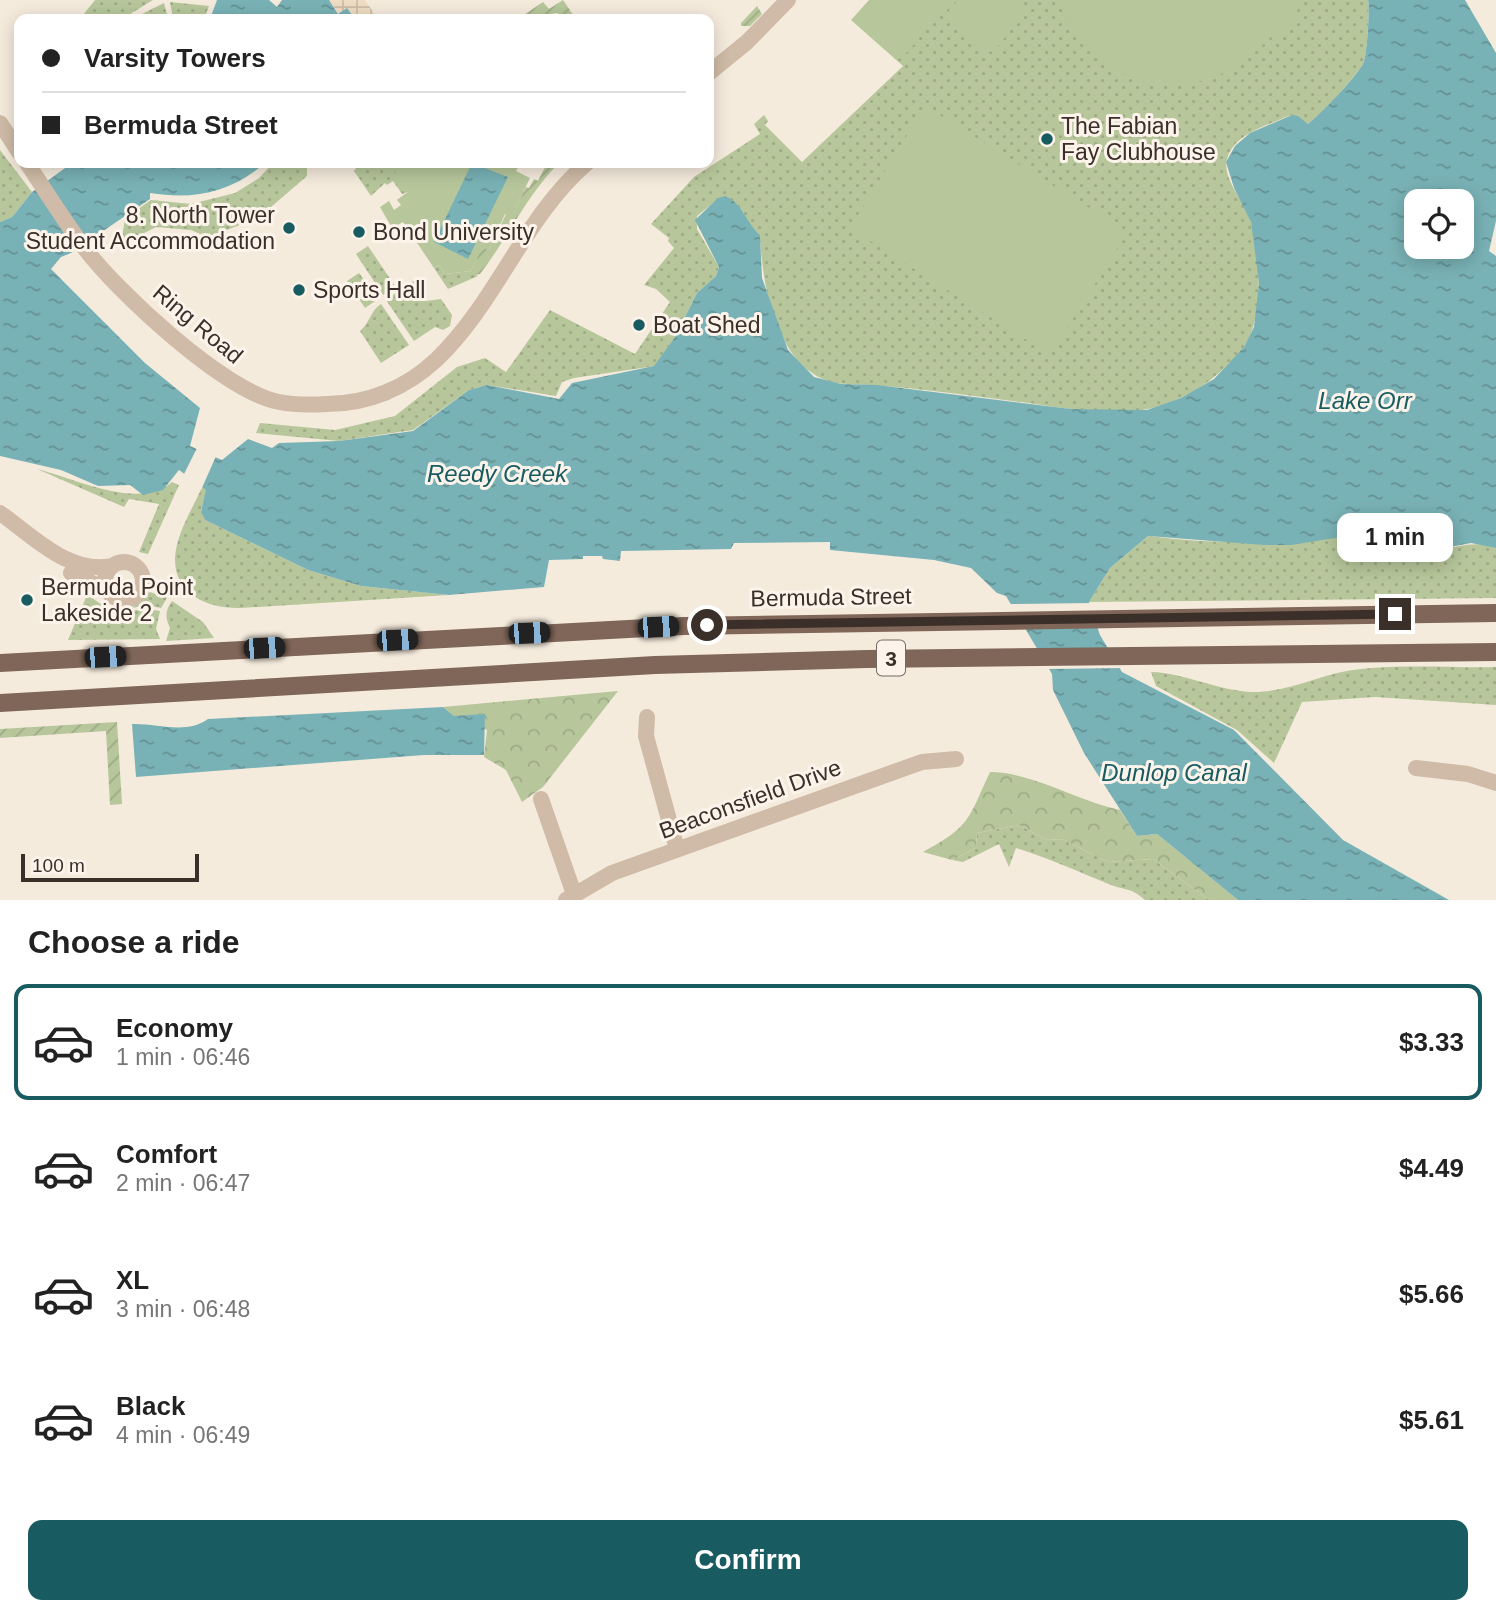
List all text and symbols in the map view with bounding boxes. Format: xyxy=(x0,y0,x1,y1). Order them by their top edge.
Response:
text: Varsity Towers xyxy=(84,43,266,73)
text: Bermuda Street xyxy=(84,110,278,140)
place label: The Fabian Fay Clubhouse xyxy=(1061,113,1216,165)
marker: The Fabian Fay Clubhouse xyxy=(1039,131,1055,147)
map controls xyxy=(1404,189,1474,259)
button: locate xyxy=(1404,189,1474,259)
place label: 8. North Tower Student Accommodation xyxy=(26,202,275,254)
place label: Bond University xyxy=(373,219,535,245)
marker: 8. North Tower Student Accommodation xyxy=(281,220,297,236)
marker: Bond University xyxy=(351,224,367,240)
place label: Sports Hall xyxy=(313,277,425,303)
street label: Ring Road xyxy=(148,279,248,369)
marker: Sports Hall xyxy=(291,282,307,298)
place label: Boat Shed xyxy=(653,312,760,338)
marker: Boat Shed xyxy=(631,317,647,333)
water label: Lake Orr xyxy=(1318,387,1413,414)
water label: Reedy Creek xyxy=(427,460,569,487)
callout: 1 min xyxy=(1337,512,1453,562)
text: 1 min xyxy=(1365,524,1425,550)
place label: Bermuda Point Lakeside 2 xyxy=(41,574,194,626)
street label: Bermuda Street xyxy=(750,583,912,611)
marker: Bermuda Point Lakeside 2 xyxy=(19,592,35,608)
route end xyxy=(1379,598,1411,630)
route start xyxy=(691,609,723,641)
car xyxy=(637,615,680,639)
car xyxy=(508,622,551,644)
car xyxy=(376,628,419,652)
car xyxy=(243,636,286,660)
road number: 3 xyxy=(877,640,905,676)
car xyxy=(84,645,127,669)
street label: Beaconsfield Drive xyxy=(655,754,845,844)
water label: Dunlop Canal xyxy=(1101,759,1247,786)
scale bar xyxy=(21,851,200,883)
text: 100 m xyxy=(32,855,85,876)
text: Choose a ride xyxy=(28,924,240,960)
icon: car xyxy=(32,1011,95,1074)
text: Economy xyxy=(116,1013,233,1043)
text: $3.33 xyxy=(1399,1027,1464,1057)
text: 1 min · 06:46 xyxy=(116,1044,250,1070)
icon: car xyxy=(32,1137,95,1200)
text: Comfort xyxy=(116,1139,217,1169)
text: $4.49 xyxy=(1399,1153,1464,1183)
text: 2 min · 06:47 xyxy=(116,1170,250,1196)
icon: car xyxy=(32,1263,95,1326)
text: XL xyxy=(116,1265,149,1295)
text: $5.66 xyxy=(1399,1279,1464,1309)
text: 3 min · 06:48 xyxy=(116,1296,250,1322)
icon: car xyxy=(32,1389,95,1452)
text: Black xyxy=(116,1391,185,1421)
text: $5.61 xyxy=(1399,1405,1464,1435)
text: 4 min · 06:49 xyxy=(116,1422,250,1448)
button: Confirm xyxy=(28,1520,1468,1600)

